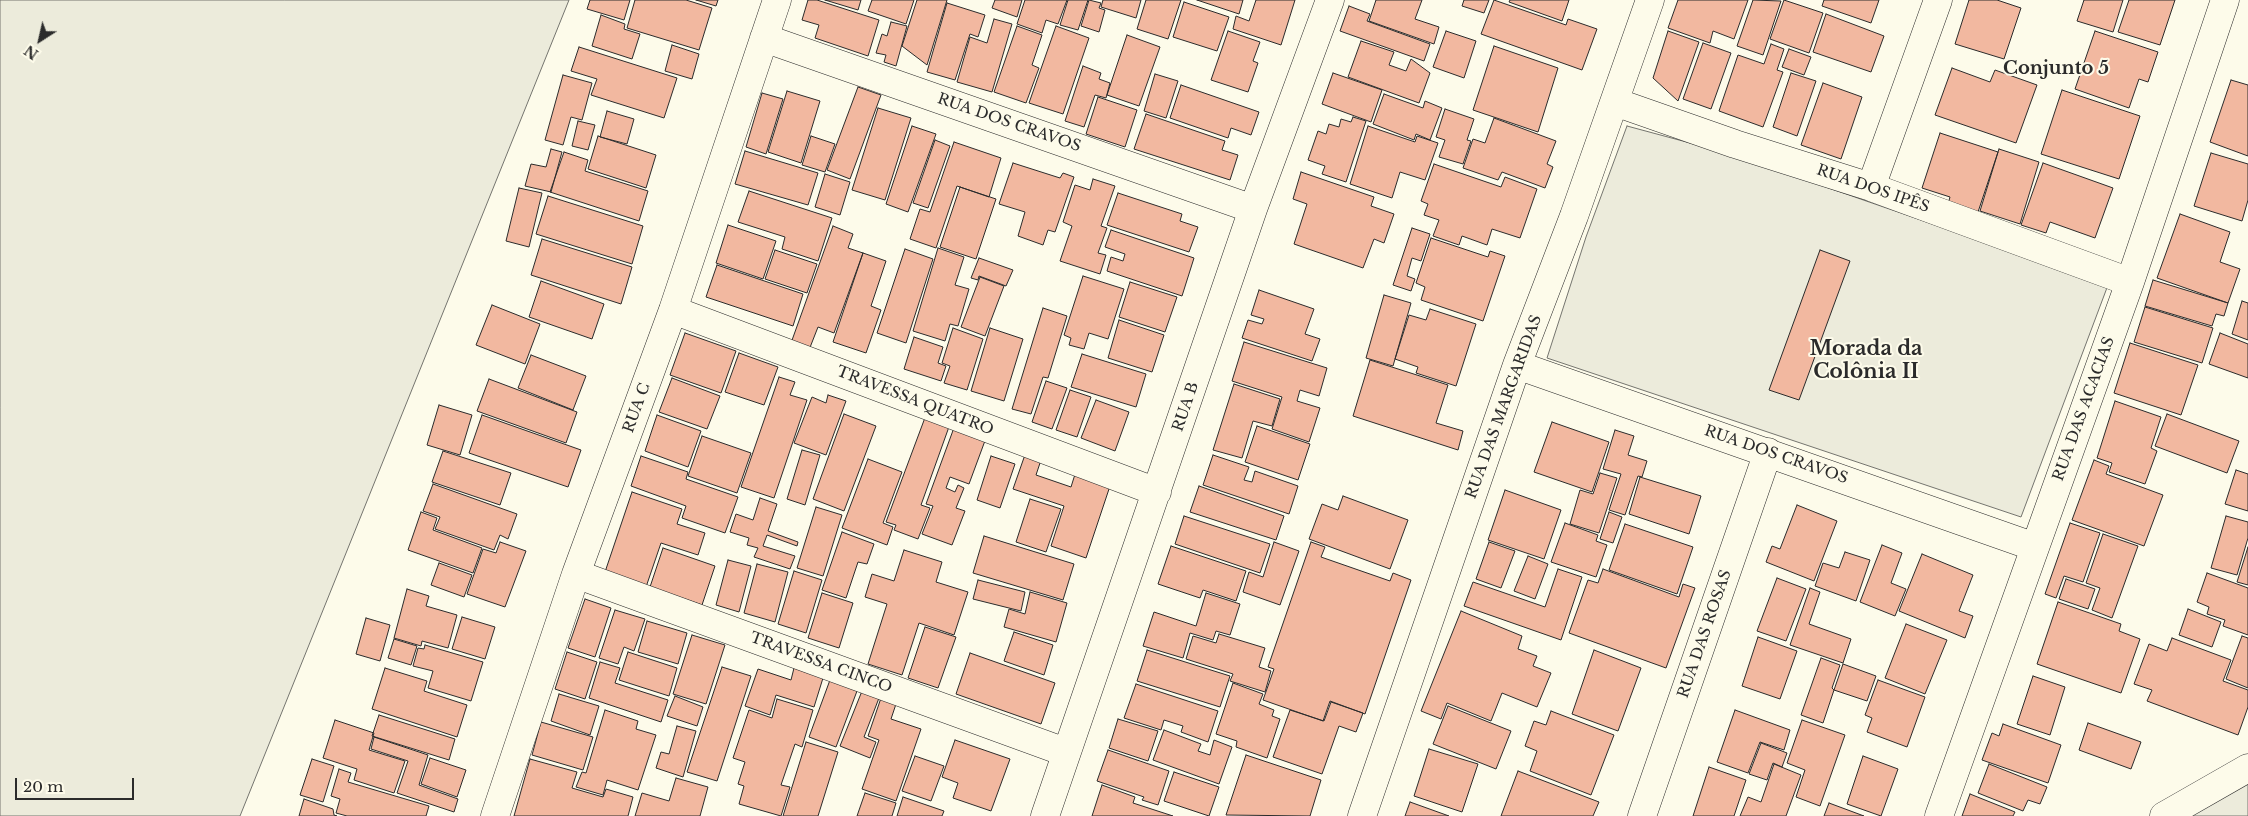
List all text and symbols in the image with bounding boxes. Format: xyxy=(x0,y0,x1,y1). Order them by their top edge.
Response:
north arrow xyxy=(15,15,65,65)
text: N xyxy=(21,41,42,63)
district label: Conjunto 5 xyxy=(2003,58,2109,80)
street label: RUA DOS CRAVOS xyxy=(935,90,1083,156)
street label: RUA DOS IPÊS xyxy=(1814,161,1932,217)
street label: RUA DAS MARGARIDAS xyxy=(1462,313,1546,501)
street label: RUA DAS ACACIAS xyxy=(2050,334,2118,484)
district label: Morada da Colônia II xyxy=(1809,337,1923,384)
street label: TRAVESSA QUATRO xyxy=(834,363,996,439)
street label: RUA B xyxy=(1169,380,1203,434)
street label: RUA C xyxy=(620,381,654,435)
street label: RUA DOS CRAVOS xyxy=(1702,422,1850,488)
street label: RUA DAS ROSAS xyxy=(1675,567,1735,701)
street label: TRAVESSA CINCO xyxy=(748,629,894,697)
scale bar xyxy=(18,768,136,800)
text: 20 m xyxy=(23,777,63,796)

